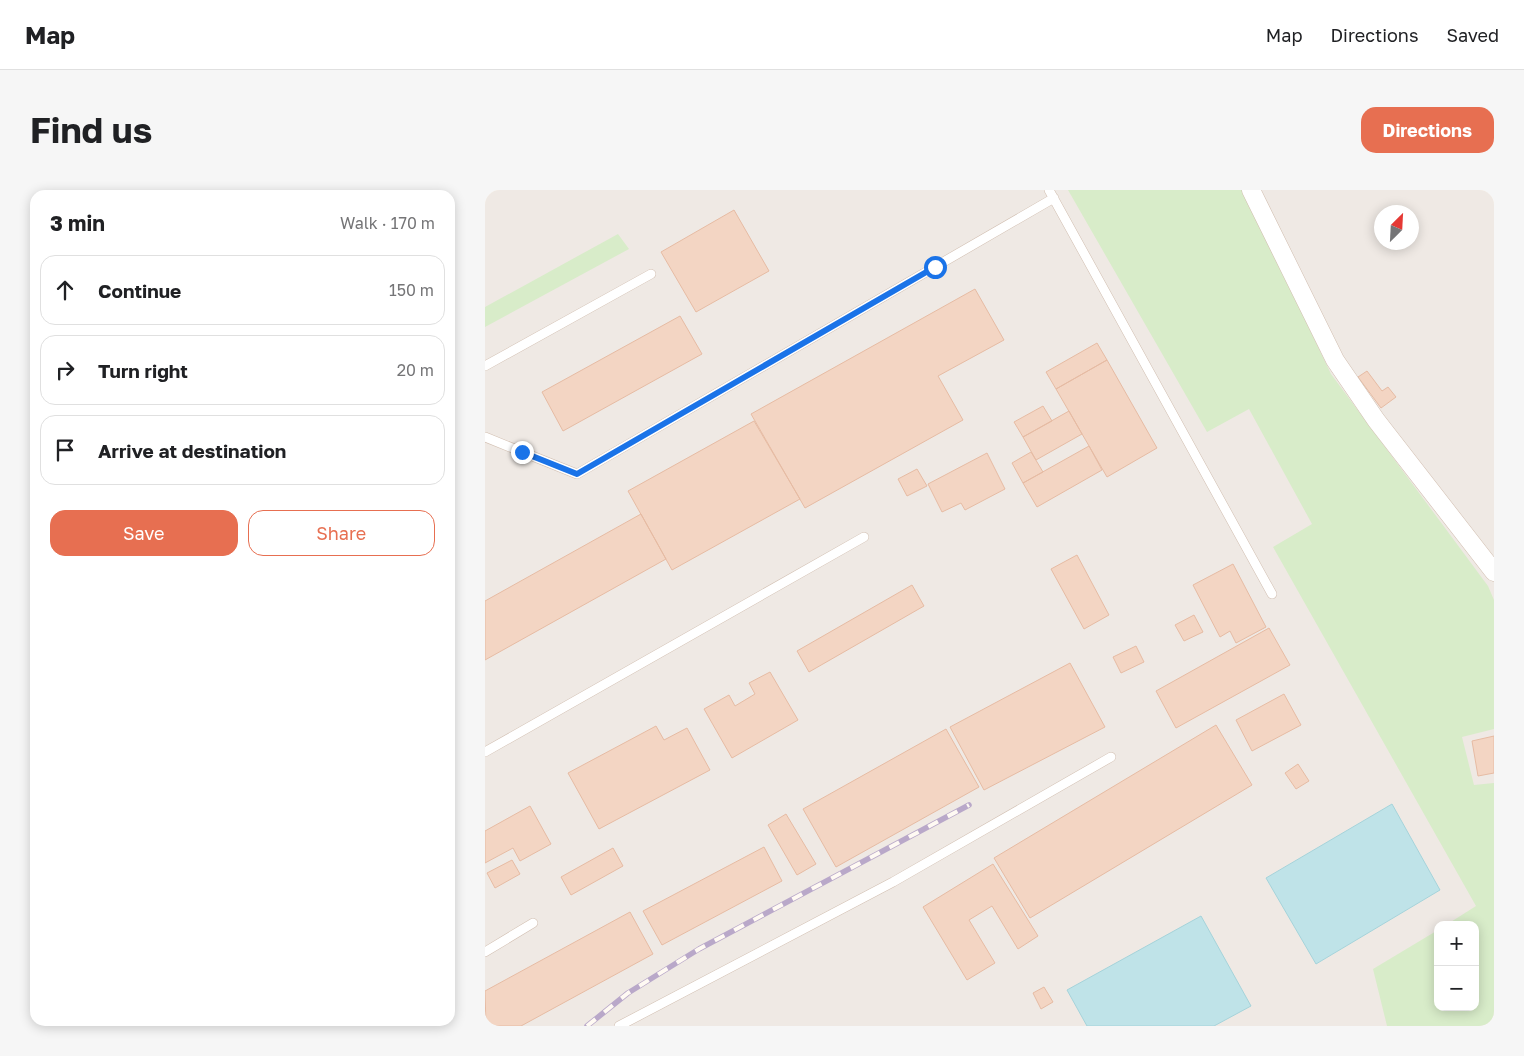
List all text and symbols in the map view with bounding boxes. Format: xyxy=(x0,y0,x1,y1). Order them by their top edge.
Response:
text: Map xyxy=(25,20,75,49)
text: Map xyxy=(1266,24,1302,46)
text: Directions xyxy=(1330,24,1418,46)
text: Saved xyxy=(1446,24,1499,46)
button: Directions xyxy=(1361,107,1494,153)
text: Find us xyxy=(30,109,152,151)
north arrow xyxy=(1374,205,1419,250)
text: 3 min xyxy=(50,210,105,236)
text: Walk · 170 m xyxy=(340,213,435,233)
route start xyxy=(924,256,947,279)
icon: ahead xyxy=(51,276,79,304)
text: Continue xyxy=(98,279,181,302)
text: 150 m xyxy=(389,280,434,300)
icon: right xyxy=(51,356,79,384)
text: Turn right xyxy=(98,359,188,382)
text: 20 m xyxy=(397,360,434,380)
icon: arrive xyxy=(51,436,79,464)
text: Arrive at destination xyxy=(98,439,286,462)
route end xyxy=(511,441,534,464)
button: Save xyxy=(50,510,238,556)
button: Share xyxy=(248,510,435,556)
map controls xyxy=(1434,921,1479,1011)
button: + xyxy=(1434,921,1479,966)
button: − xyxy=(1434,966,1479,1011)

